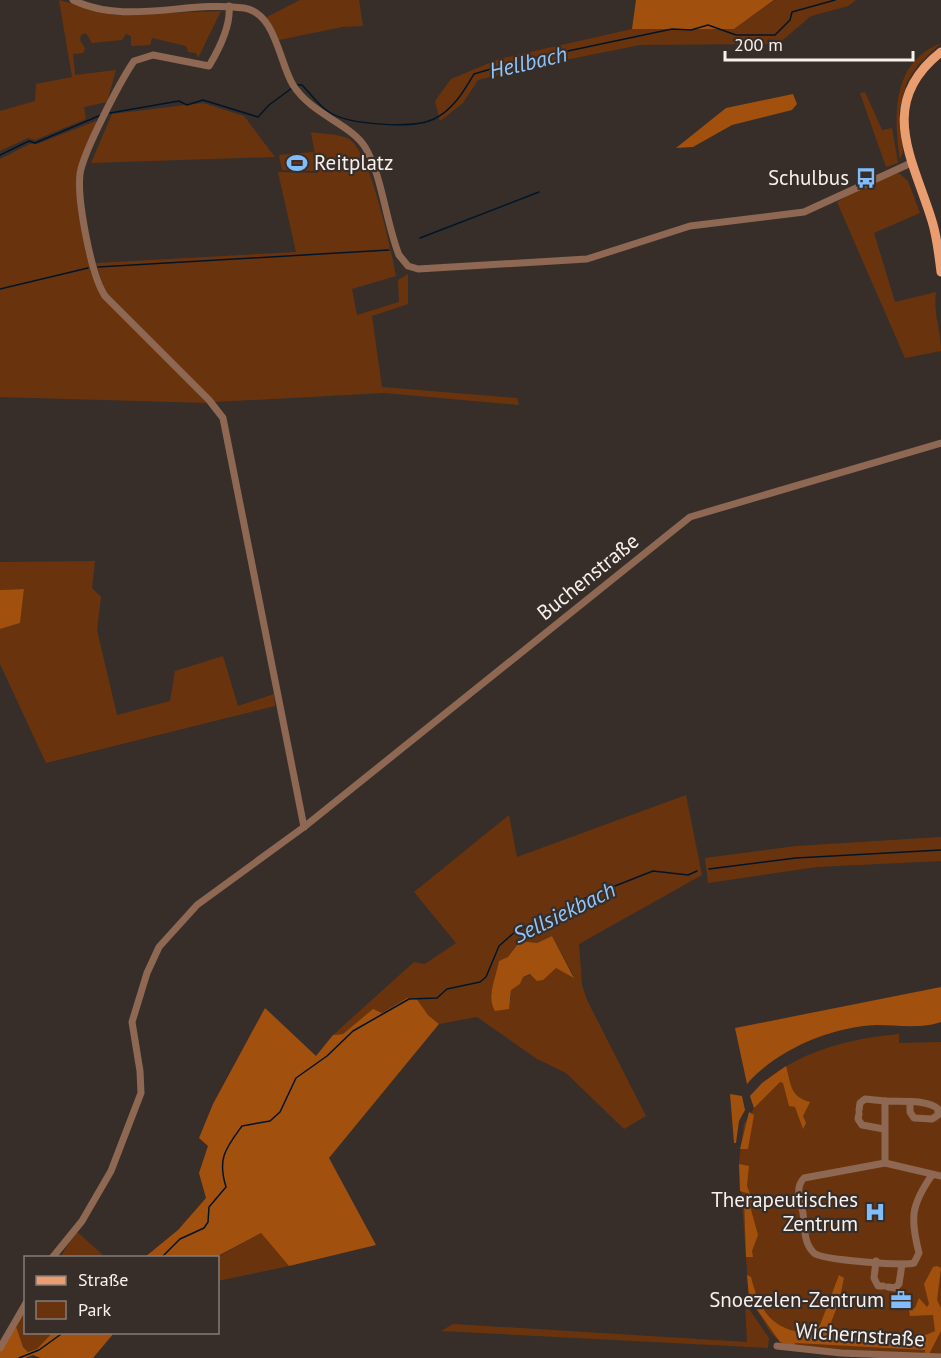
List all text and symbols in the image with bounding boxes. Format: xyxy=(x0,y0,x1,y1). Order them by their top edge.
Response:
scale bar xyxy=(725,24,912,62)
text: 200 m xyxy=(734,33,783,56)
water label: Hellbach xyxy=(486,39,570,85)
place label: Reitplatz xyxy=(314,149,393,176)
sports icon: Reitplatz xyxy=(285,151,309,175)
place label: Schulbus xyxy=(768,164,849,191)
bus stop icon: Schulbus xyxy=(854,166,878,190)
street label: Buchenstraße xyxy=(531,527,644,626)
water label: Sellsiekbach xyxy=(508,875,620,949)
place label: Therapeutisches Zentrum xyxy=(711,1186,858,1237)
hospital icon: Therapeutisches Zentrum xyxy=(863,1200,887,1224)
legend xyxy=(24,1256,219,1334)
text: Straße xyxy=(78,1268,129,1291)
place label: Snoezelen-Zentrum xyxy=(709,1286,884,1313)
office icon: Snoezelen-Zentrum xyxy=(889,1288,913,1312)
text: Park xyxy=(78,1298,111,1321)
street label: Wichernstraße xyxy=(794,1317,926,1352)

